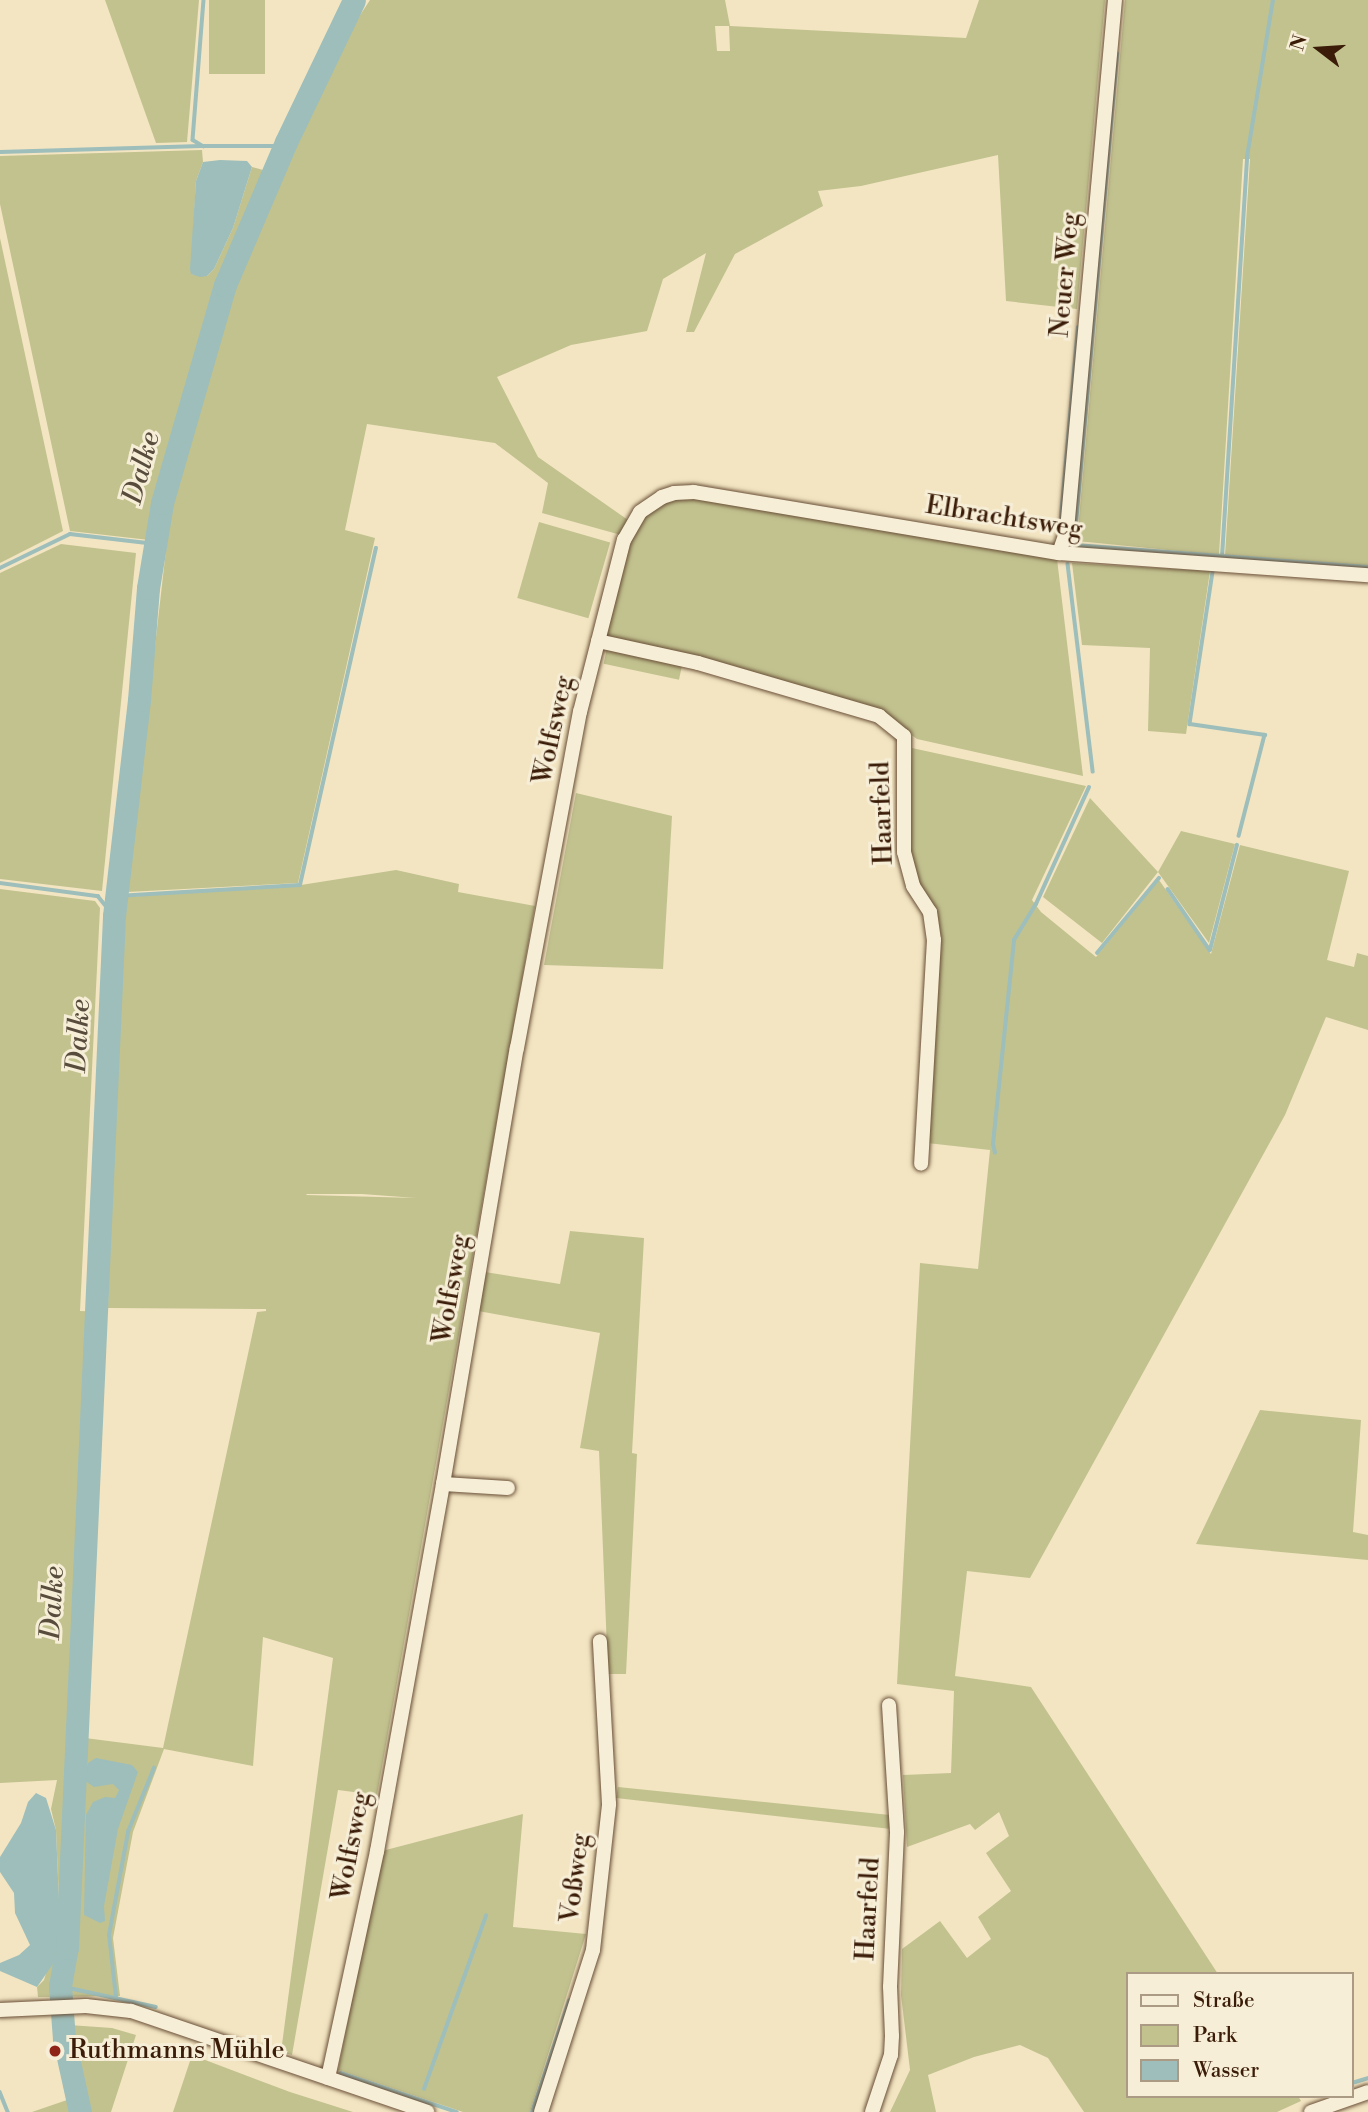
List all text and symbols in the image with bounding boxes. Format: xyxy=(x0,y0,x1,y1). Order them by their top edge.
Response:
north arrow xyxy=(1284,14,1354,84)
text: N xyxy=(1285,32,1313,54)
street label: Neuer Weg xyxy=(1045,211,1087,339)
water label: Dalke xyxy=(116,428,168,508)
street label: Elbrachtsweg xyxy=(923,490,1085,546)
street label: Wolfsweg xyxy=(527,673,581,787)
street label: Haarfeld xyxy=(866,761,900,865)
water label: Dalke xyxy=(60,998,98,1074)
street label: Wolfsweg xyxy=(427,1232,477,1346)
water label: Dalke xyxy=(34,1565,72,1641)
street label: Wolfsweg xyxy=(326,1789,378,1903)
street label: Voßweg xyxy=(555,1832,597,1924)
street label: Haarfeld xyxy=(851,1857,887,1961)
legend xyxy=(1126,1972,1354,2098)
text: Straße xyxy=(1193,1988,1255,2014)
text: Park xyxy=(1193,2023,1237,2049)
place label: Ruthmanns Mühle xyxy=(69,2035,285,2067)
marker: Ruthmanns Mühle xyxy=(47,2043,63,2059)
text: Wasser xyxy=(1193,2058,1259,2084)

